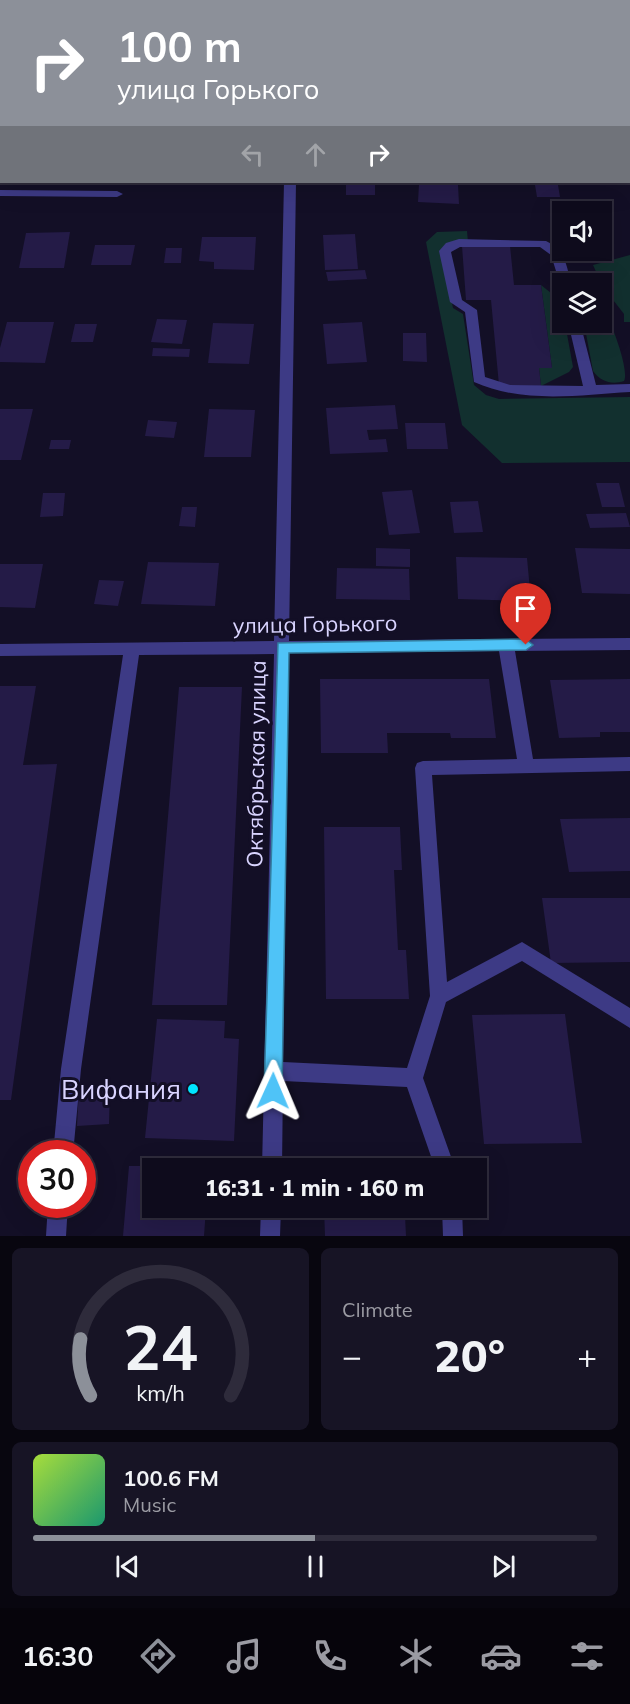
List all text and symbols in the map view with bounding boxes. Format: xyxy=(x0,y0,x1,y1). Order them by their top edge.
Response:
text: 100 m xyxy=(117,20,242,73)
icon: right xyxy=(18,24,96,102)
text: улица Горького xyxy=(117,72,319,106)
icon: left xyxy=(236,138,269,171)
icon: ahead xyxy=(299,138,332,171)
icon: right xyxy=(362,138,395,171)
map controls xyxy=(552,201,612,333)
button: sound xyxy=(552,201,612,261)
button: layers xyxy=(552,273,612,333)
pin xyxy=(500,583,551,645)
icon: arrive xyxy=(509,592,542,625)
street label: улица Горького xyxy=(232,609,398,639)
street label: Октябрьская улица xyxy=(240,660,272,868)
position arrow xyxy=(241,1059,305,1123)
place label: Вифания xyxy=(61,1072,181,1106)
marker: Вифания xyxy=(186,1082,200,1096)
speed limit sign: 30 xyxy=(18,1140,96,1218)
text: 16:31 · 1 min · 160 m xyxy=(205,1174,424,1202)
text: Climate xyxy=(342,1297,413,1322)
text: 24 xyxy=(123,1307,198,1386)
text: 20° xyxy=(434,1327,505,1383)
text: − xyxy=(342,1335,362,1376)
text: + xyxy=(577,1335,597,1376)
text: km/h xyxy=(136,1379,185,1406)
text: 100.6 FM xyxy=(123,1464,219,1492)
text: Music xyxy=(123,1492,176,1517)
icon: previous xyxy=(111,1550,144,1583)
icon: pause xyxy=(299,1550,332,1583)
icon: next xyxy=(487,1550,520,1583)
icon: directions xyxy=(137,1635,179,1677)
icon: music xyxy=(223,1635,265,1677)
icon: phone xyxy=(309,1635,351,1677)
icon: climate xyxy=(395,1635,437,1677)
icon: car xyxy=(480,1635,522,1677)
icon: filters xyxy=(566,1635,608,1677)
text: 16:30 xyxy=(22,1639,93,1673)

